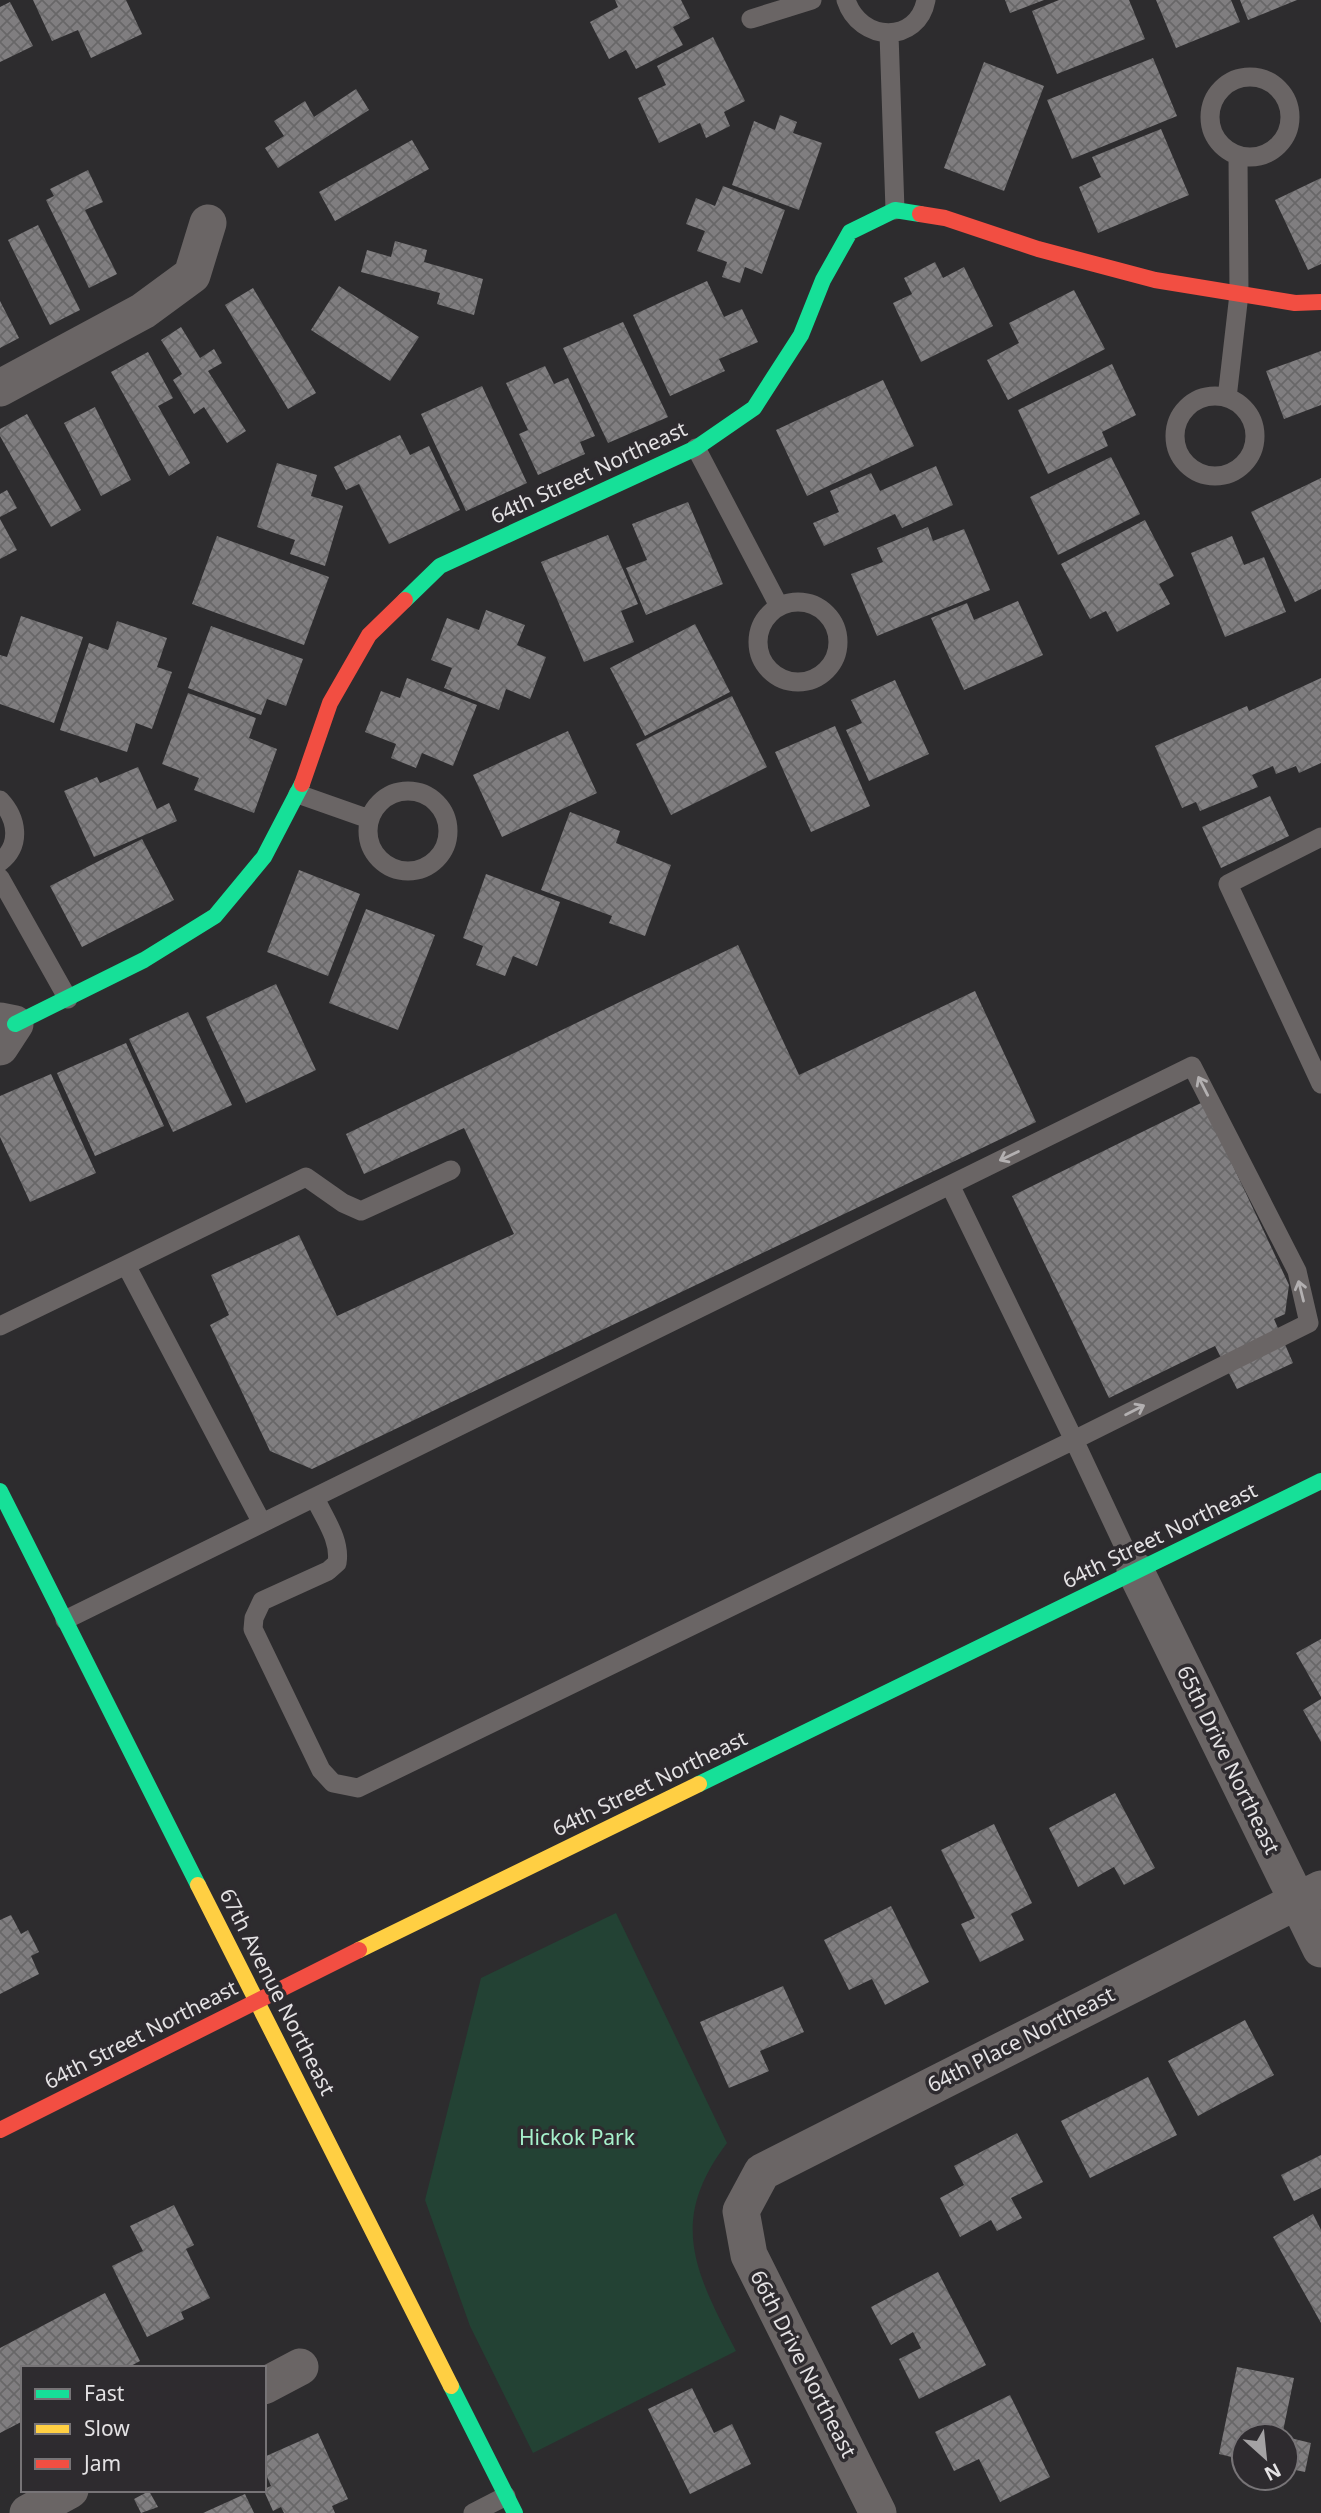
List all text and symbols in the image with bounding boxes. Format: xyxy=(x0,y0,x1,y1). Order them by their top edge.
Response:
street label: 64th Street Northeast xyxy=(486,414,692,530)
one-way arrow xyxy=(1195,1076,1209,1097)
one-way arrow xyxy=(999,1149,1020,1163)
one-way arrow xyxy=(1294,1280,1307,1302)
one-way arrow xyxy=(1124,1402,1145,1416)
street label: 64th Street Northeast xyxy=(1058,1476,1262,1594)
street label: 65th Drive Northeast xyxy=(1171,1661,1287,1859)
street label: 64th Street Northeast xyxy=(548,1724,752,1842)
street label: 67th Avenue Northeast xyxy=(214,1883,342,2100)
street label: 64th Street Northeast xyxy=(39,1973,242,2095)
street label: 64th Place Northeast xyxy=(922,1980,1119,2098)
park label: Hickok Park xyxy=(519,2123,636,2151)
street label: 66th Drive Northeast xyxy=(745,2265,863,2462)
legend xyxy=(21,2366,266,2492)
text: Fast xyxy=(84,2379,125,2407)
text: Slow xyxy=(84,2414,130,2442)
north arrow xyxy=(1230,2422,1300,2492)
text: Jam xyxy=(82,2449,121,2477)
text: N xyxy=(1260,2457,1286,2487)

